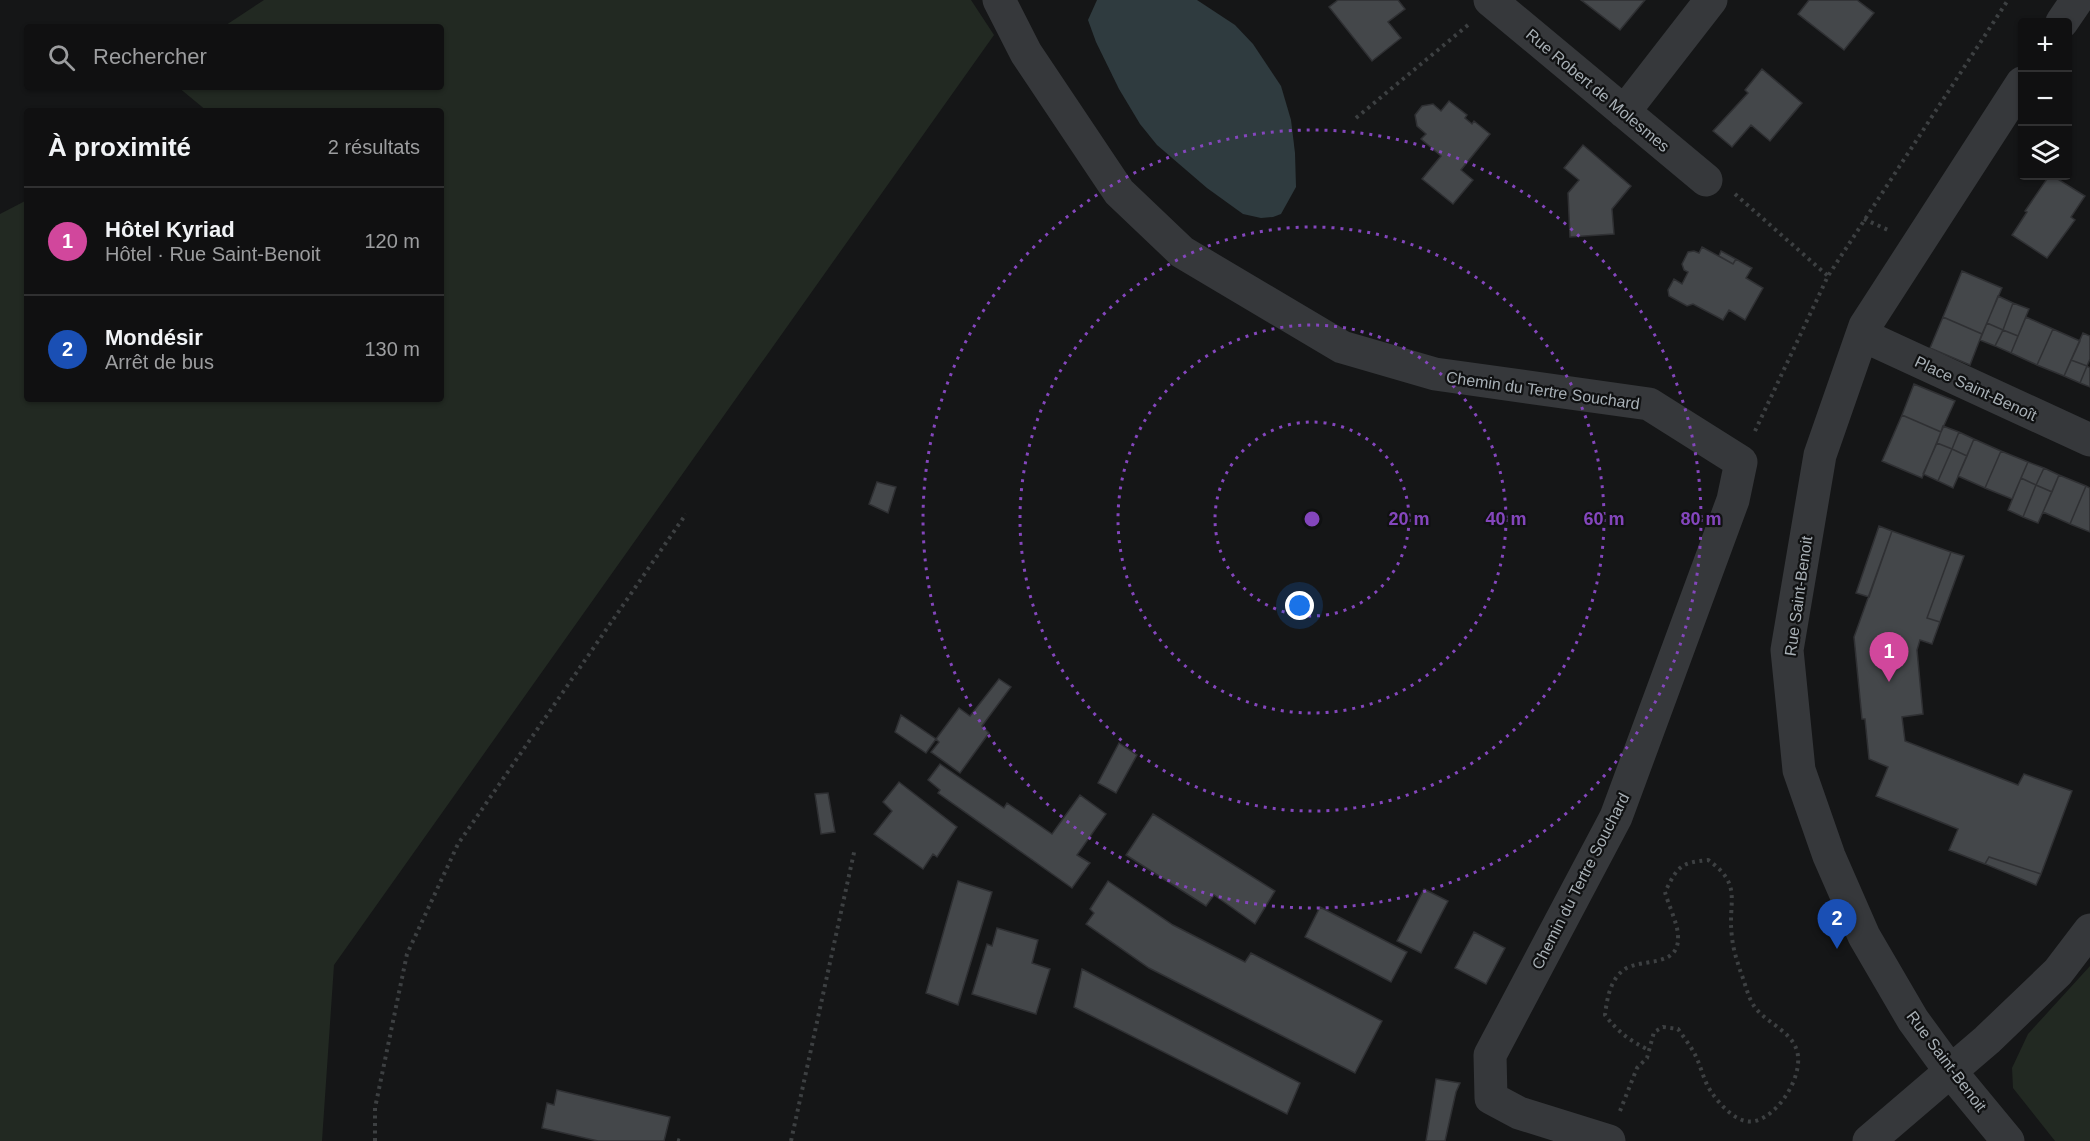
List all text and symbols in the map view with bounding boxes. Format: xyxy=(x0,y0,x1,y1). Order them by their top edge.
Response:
map controls xyxy=(2018,18,2072,180)
button: + xyxy=(2018,18,2072,72)
search box xyxy=(24,24,444,90)
street label: Rue Robert de Molesmes xyxy=(1523,26,1673,155)
icon: search xyxy=(45,41,78,74)
text: Rechercher xyxy=(93,44,207,69)
button: − xyxy=(2018,72,2072,126)
button: layers xyxy=(2018,126,2072,180)
text: À proximité xyxy=(48,132,191,162)
text: 2 résultats xyxy=(328,136,420,158)
text: Hôtel Kyriad xyxy=(105,217,235,242)
text: 1 xyxy=(62,230,73,252)
text: 120 m xyxy=(364,230,420,252)
text: Hôtel · Rue Saint-Benoit xyxy=(105,243,321,265)
text: Mondésir xyxy=(105,325,203,350)
text: 2 xyxy=(62,338,73,360)
text: 130 m xyxy=(364,338,420,360)
text: Arrêt de bus xyxy=(105,351,214,373)
street label: Place Saint-Benoît xyxy=(1912,353,2040,424)
street label: Chemin du Tertre Souchard xyxy=(1445,368,1641,413)
centre of rings xyxy=(1302,509,1322,529)
text: 20 m xyxy=(1388,509,1430,529)
text: 40 m xyxy=(1485,509,1527,529)
text: 60 m xyxy=(1583,509,1625,529)
text: 80 m xyxy=(1680,509,1722,529)
street label: Rue Saint-Benoit xyxy=(1782,534,1815,657)
your location xyxy=(1285,591,1314,620)
pin: 1 xyxy=(1870,632,1908,682)
street label: Chemin du Tertre Souchard xyxy=(1529,790,1632,972)
pin: 2 xyxy=(1818,900,1856,949)
street label: Rue Saint-Benoit xyxy=(1903,1008,1990,1115)

